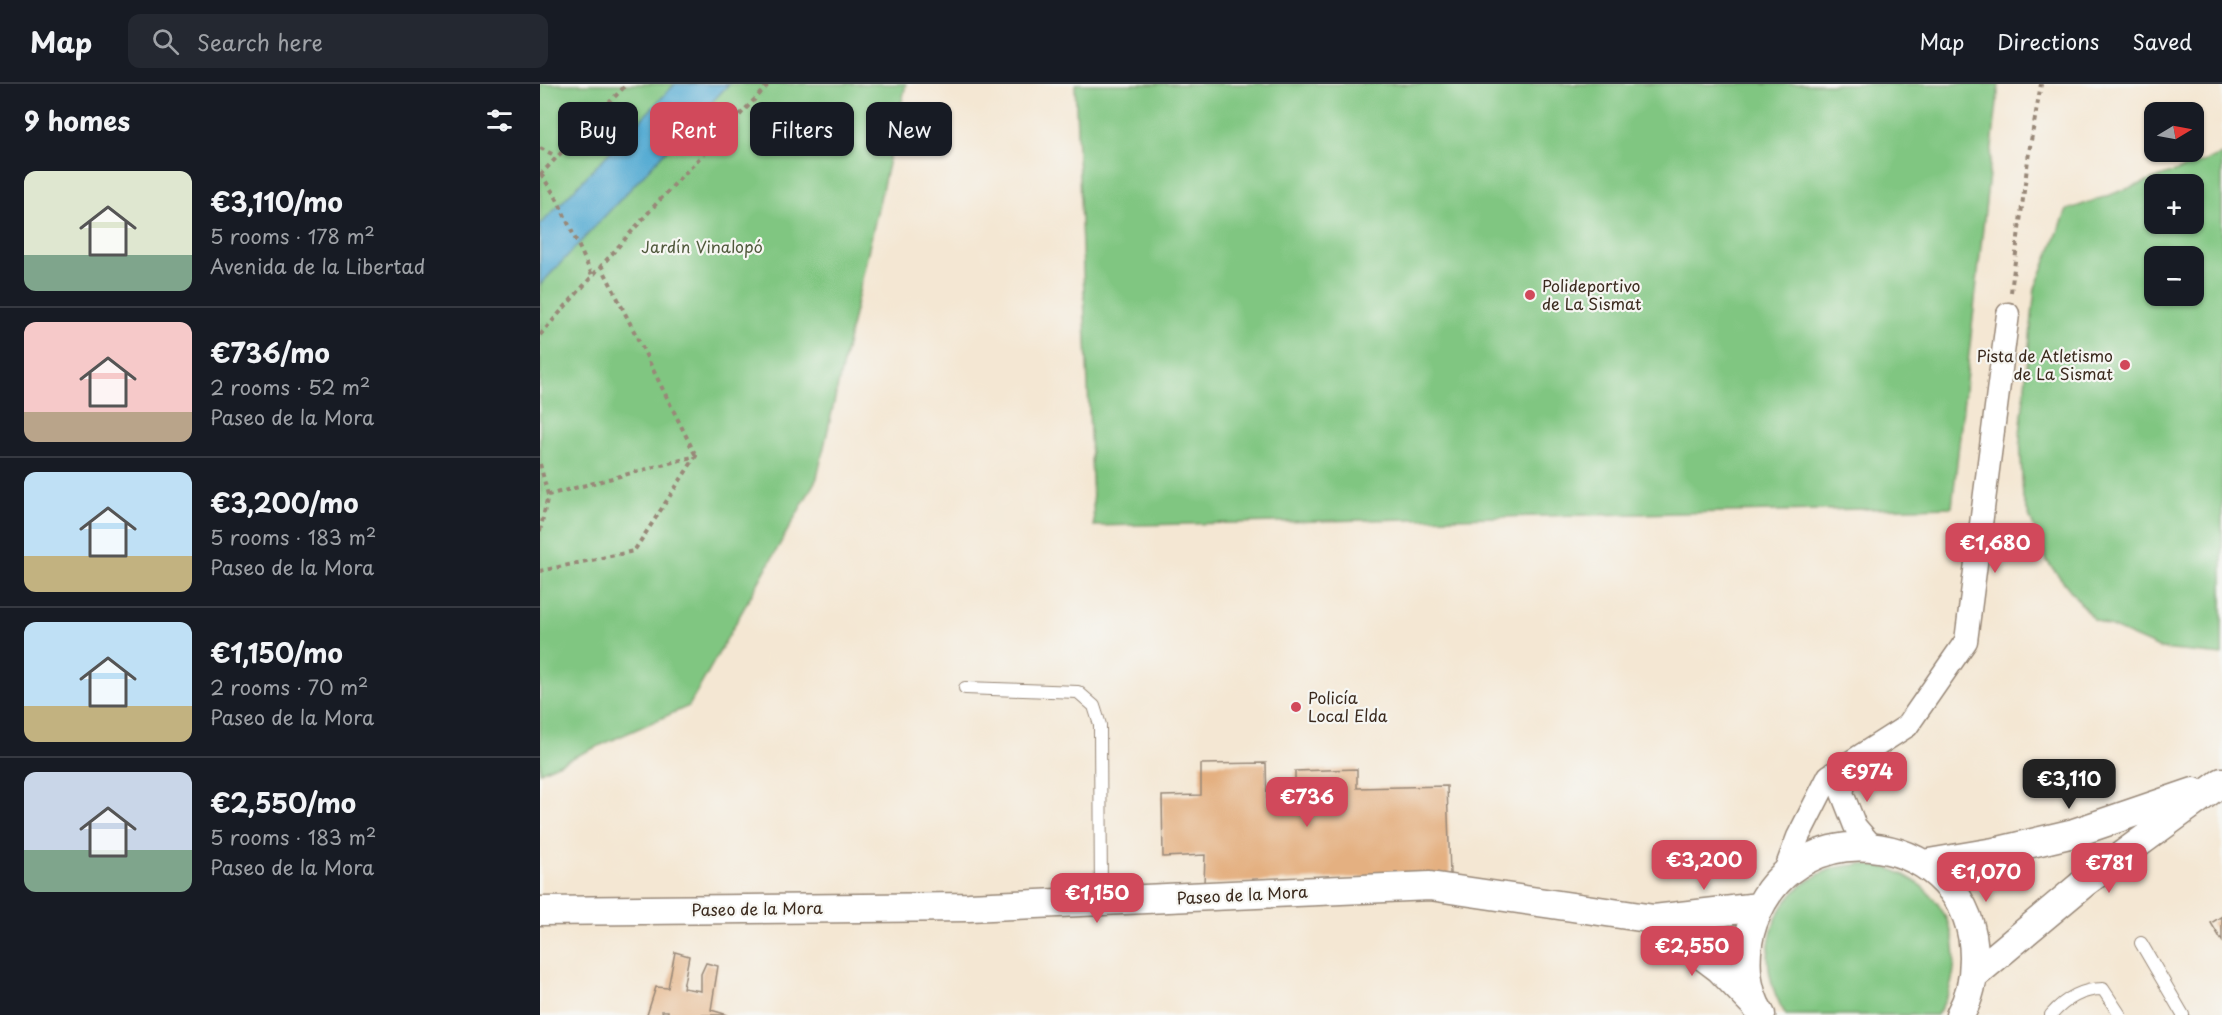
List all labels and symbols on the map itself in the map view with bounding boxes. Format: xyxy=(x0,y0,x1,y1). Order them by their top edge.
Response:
north arrow xyxy=(2144,102,2204,162)
park label: Jardín Vinalopó xyxy=(641,234,763,258)
place label: Polideportivo de La Sismat xyxy=(1542,273,1642,315)
marker: Polideportivo de La Sismat xyxy=(1523,288,1537,302)
place label: Pista de Atletismo de La Sismat xyxy=(1977,343,2113,385)
marker: Pista de Atletismo de La Sismat xyxy=(2118,358,2132,372)
pin: €1,680 xyxy=(1946,523,2044,574)
place label: Policía Local Elda xyxy=(1308,685,1388,727)
marker: Policía Local Elda xyxy=(1289,700,1303,714)
pin: €974 xyxy=(1831,752,1903,803)
pin: €3,110 xyxy=(2020,759,2118,810)
pin: €736 xyxy=(1271,777,1343,828)
pin: €3,200 xyxy=(1655,840,1753,891)
pin: €781 xyxy=(2073,843,2145,894)
pin: €1,070 xyxy=(1937,852,2035,903)
pin: €1,150 xyxy=(1048,873,1146,924)
street label: Paseo de la Mora xyxy=(1176,879,1308,909)
street label: Paseo de la Mora xyxy=(691,895,823,921)
pin: €2,550 xyxy=(1643,926,1741,977)

